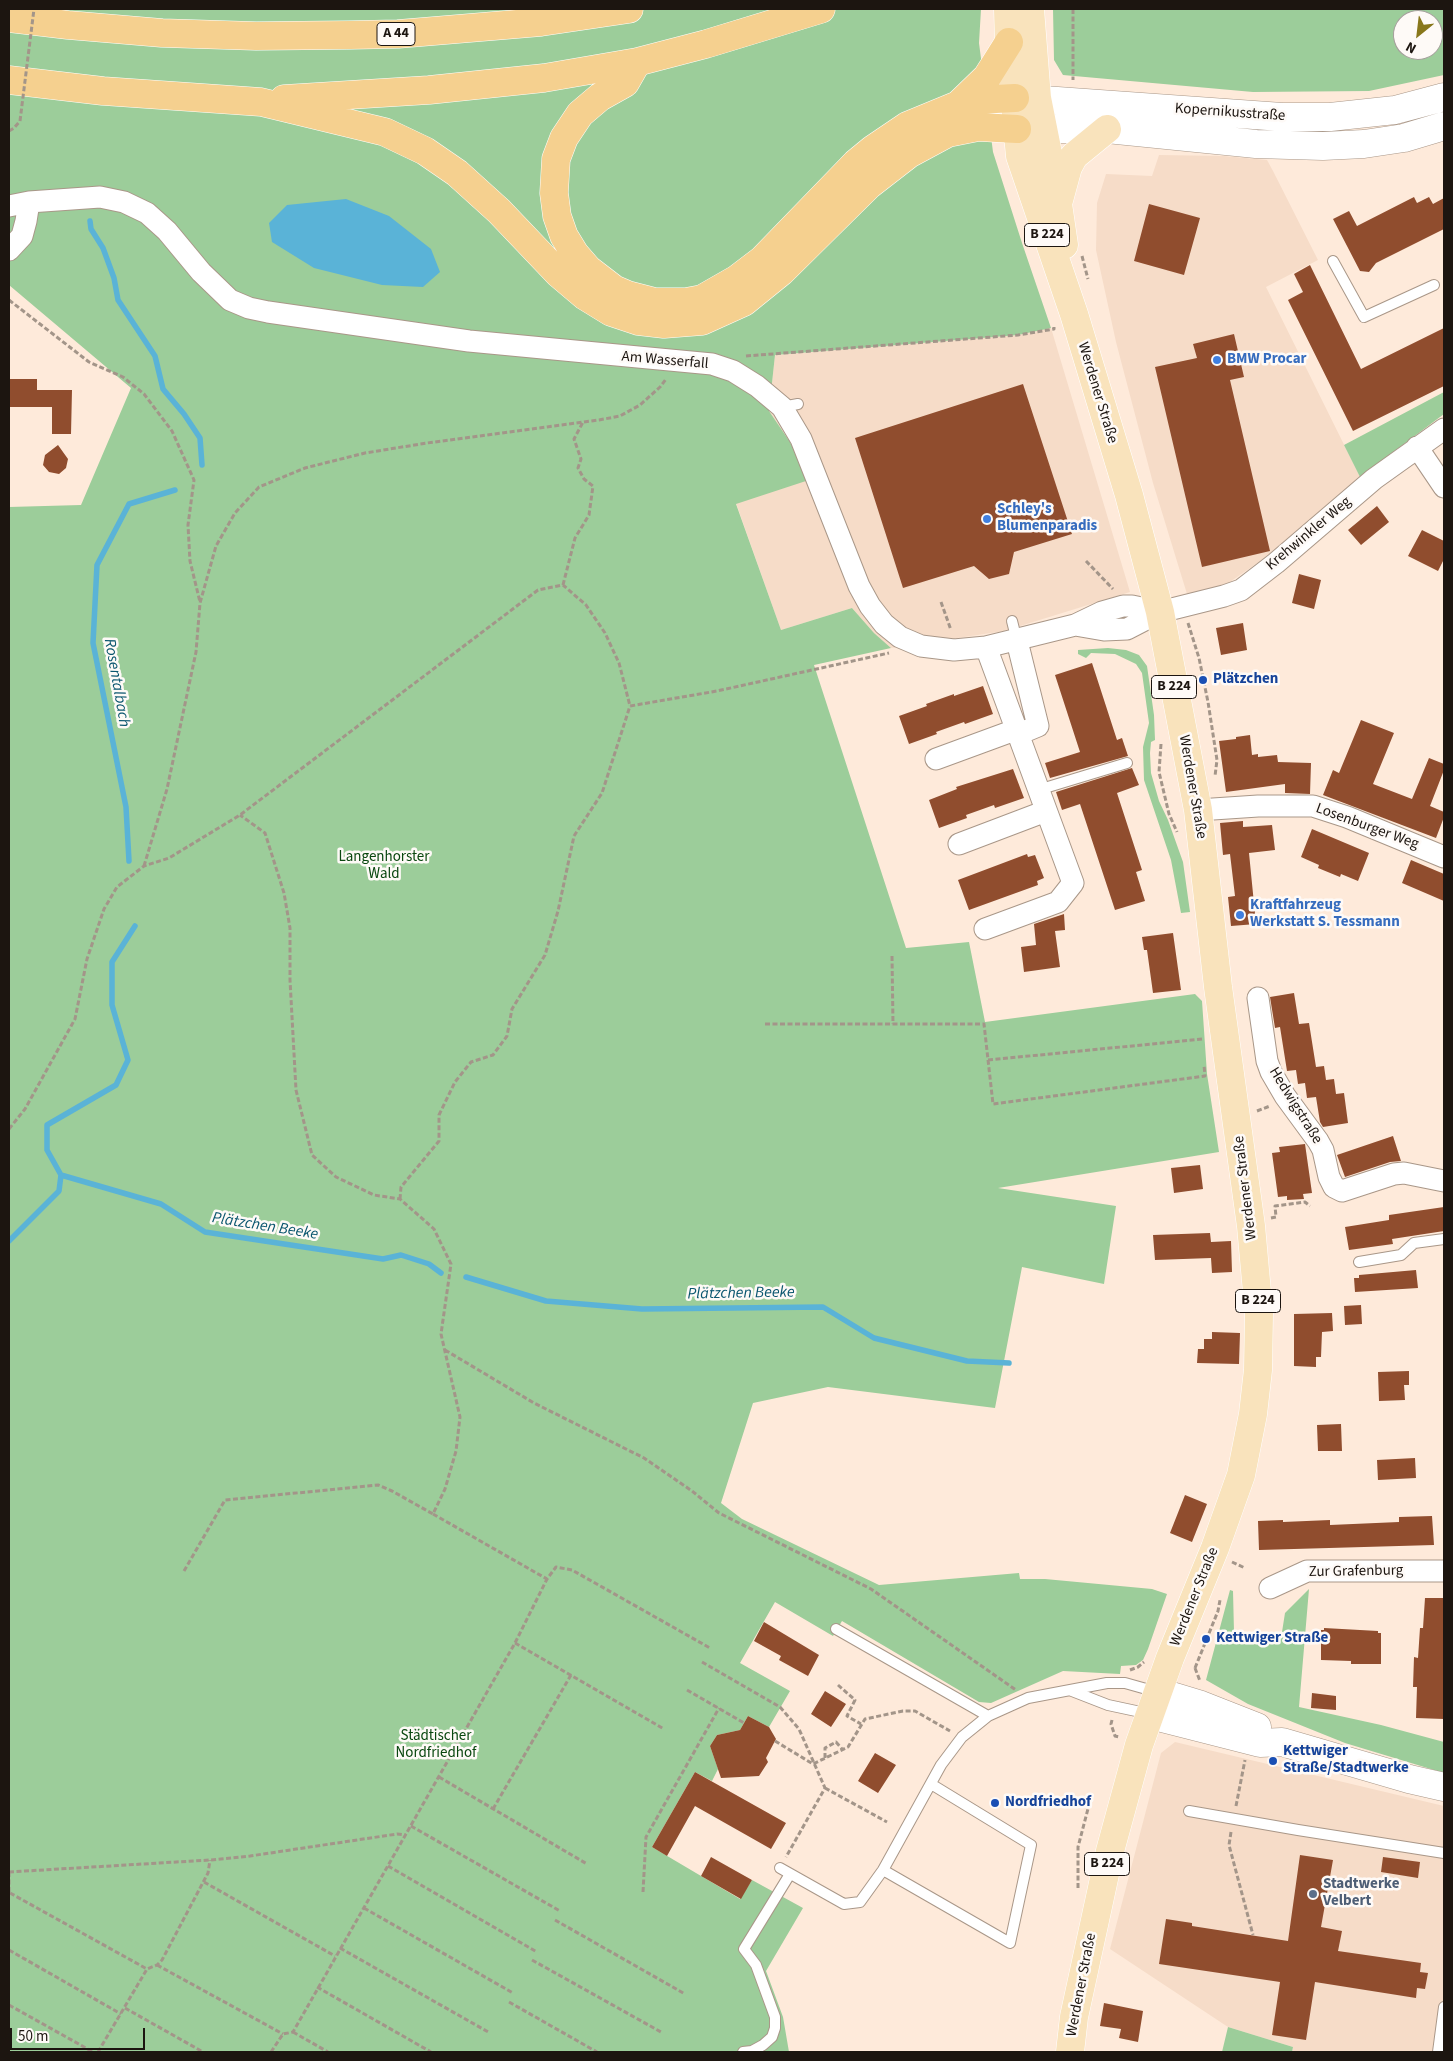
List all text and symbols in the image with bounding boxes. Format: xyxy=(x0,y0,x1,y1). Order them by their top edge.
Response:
north arrow xyxy=(1393,10,1443,60)
road number: A 44 xyxy=(377,22,415,46)
text: N xyxy=(1402,36,1420,58)
street label: Kopernikusstraße xyxy=(1174,100,1286,126)
road number: B 224 xyxy=(1024,224,1070,246)
street label: Werdener Straße xyxy=(1073,340,1121,446)
street label: Am Wasserfall xyxy=(621,348,709,374)
place label: BMW Procar xyxy=(1227,351,1307,369)
marker: BMW Procar xyxy=(1211,354,1223,366)
street label: Krehwinkler Weg xyxy=(1263,493,1355,575)
place label: Schley's Blumenparadis xyxy=(997,501,1097,536)
marker: Schley's Blumenparadis xyxy=(981,513,993,525)
water label: Rosentalbach xyxy=(99,637,133,729)
place label: Plätzchen xyxy=(1213,671,1278,689)
marker: Plätzchen xyxy=(1197,674,1209,686)
road number: B 224 xyxy=(1152,676,1196,699)
street label: Werdener Straße xyxy=(1174,734,1210,840)
street label: Losenburger Weg xyxy=(1313,800,1421,854)
park label: Langenhorster Wald xyxy=(339,849,429,884)
place label: Kraftfahrzeug Werkstatt S. Tessmann xyxy=(1250,897,1400,932)
marker: Kraftfahrzeug Werkstatt S. Tessmann xyxy=(1234,909,1246,921)
street label: Hedwigstraße xyxy=(1264,1064,1326,1148)
street label: Werdener Straße xyxy=(1231,1135,1261,1241)
water label: Plätzchen Beeke xyxy=(211,1209,319,1245)
water label: Plätzchen Beeke xyxy=(687,1283,795,1305)
road number: B 224 xyxy=(1236,1290,1280,1312)
street label: Werdener Straße xyxy=(1167,1545,1223,1649)
street label: Zur Grafenburg xyxy=(1308,1562,1404,1582)
place label: Kettwiger Straße xyxy=(1216,1630,1328,1648)
marker: Kettwiger Straße xyxy=(1200,1633,1212,1645)
park label: Städtischer Nordfriedhof xyxy=(396,1728,476,1763)
place label: Kettwiger Straße/Stadtwerke xyxy=(1283,1743,1409,1778)
marker: Kettwiger Straße/Stadtwerke xyxy=(1267,1755,1279,1767)
place label: Nordfriedhof xyxy=(1005,1794,1091,1812)
marker: Nordfriedhof xyxy=(989,1797,1001,1809)
road number: B 224 xyxy=(1084,1852,1130,1876)
place label: Stadtwerke Velbert xyxy=(1323,1876,1399,1911)
marker: Stadtwerke Velbert xyxy=(1307,1888,1319,1900)
street label: Werdener Straße xyxy=(1063,1932,1101,2038)
scale bar xyxy=(12,2018,148,2050)
text: 50 m xyxy=(18,2026,48,2047)

